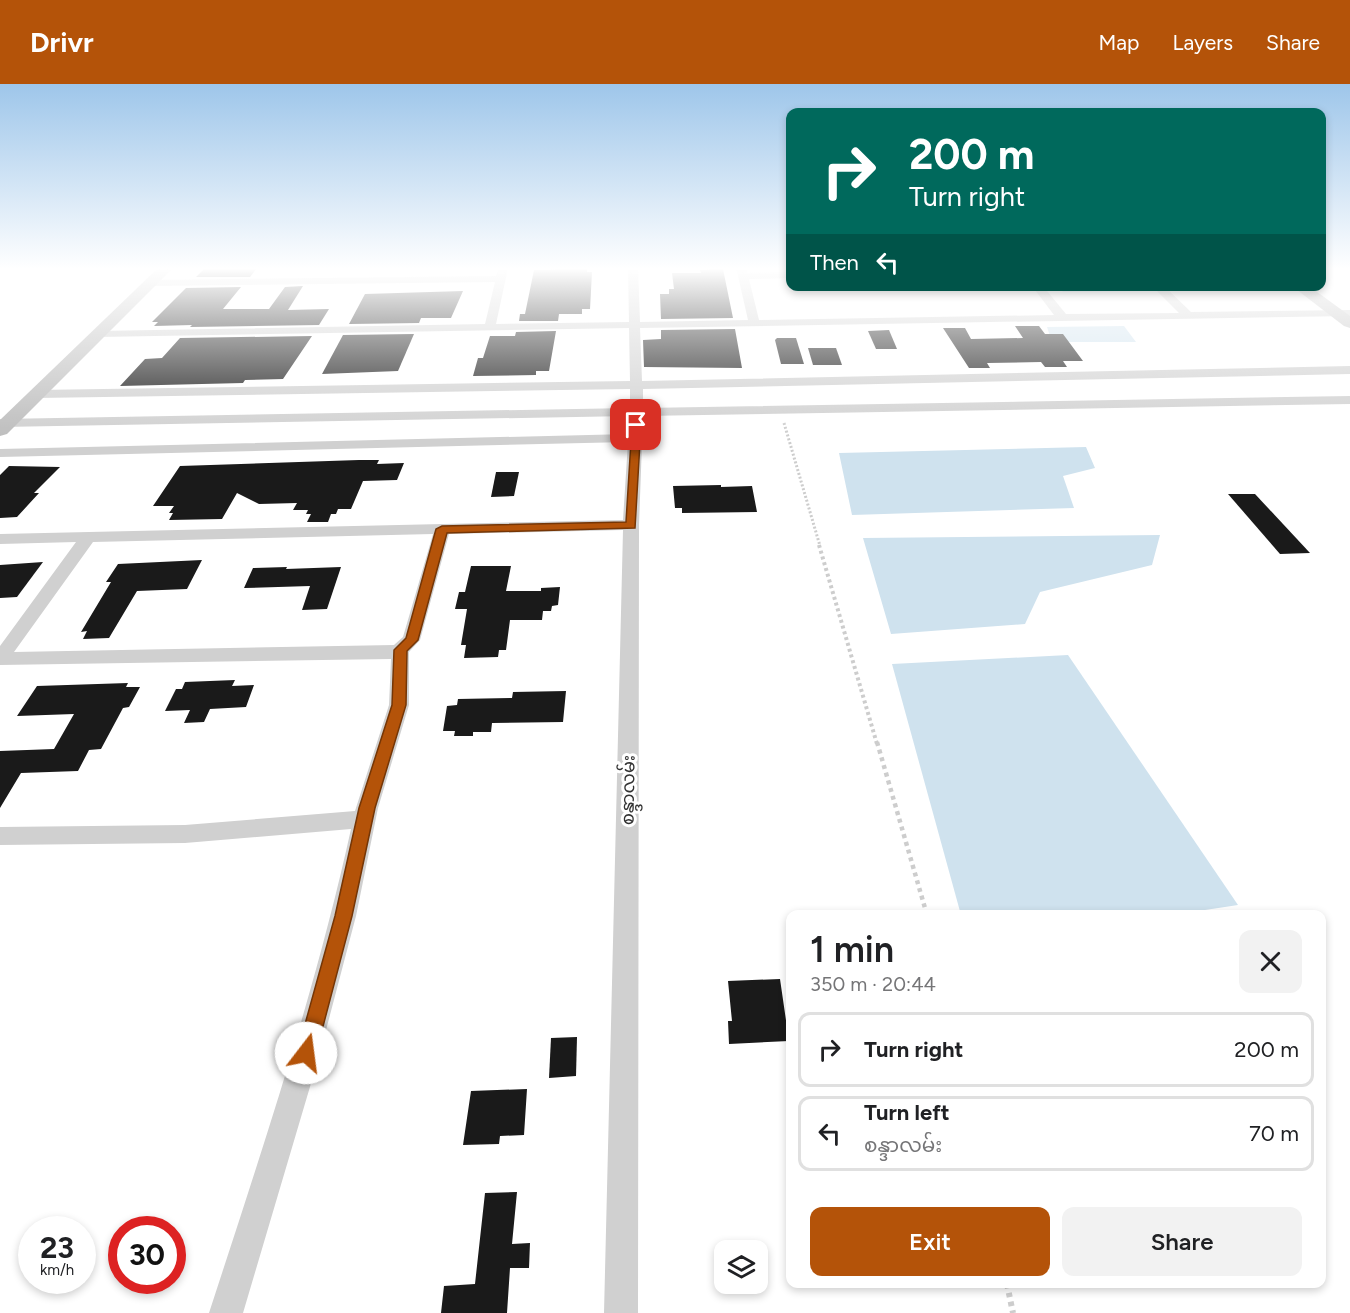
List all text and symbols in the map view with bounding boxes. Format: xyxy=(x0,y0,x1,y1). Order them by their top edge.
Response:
text: Drivr xyxy=(30,25,94,59)
text: Map xyxy=(1099,30,1139,55)
text: Layers xyxy=(1172,30,1233,55)
text: Share xyxy=(1266,30,1320,55)
text: 200 m xyxy=(909,129,1034,180)
icon: right xyxy=(810,132,888,210)
text: Turn right xyxy=(909,180,1025,213)
icon: left xyxy=(871,246,904,279)
text: Then xyxy=(810,249,859,276)
pin xyxy=(610,399,661,450)
icon: arrive xyxy=(619,408,652,441)
street label: စန္ဒာလမ်း xyxy=(614,755,644,825)
text: 1 min xyxy=(810,928,894,971)
button: close xyxy=(1239,930,1302,993)
text: 350 m · 20:44 xyxy=(810,972,936,996)
position arrow xyxy=(274,1021,338,1085)
icon: right xyxy=(813,1033,846,1066)
text: Turn right xyxy=(864,1036,963,1063)
text: 200 m xyxy=(1234,1036,1299,1063)
text: Turn left xyxy=(864,1099,950,1126)
icon: left xyxy=(813,1117,846,1150)
text: 70 m xyxy=(1249,1120,1299,1147)
text: စန္ဒာလမ်း xyxy=(864,1133,942,1157)
button: Exit xyxy=(810,1207,1050,1276)
button: Share xyxy=(1062,1207,1302,1276)
speed limit sign: 30 xyxy=(108,1216,186,1294)
text: 23 xyxy=(40,1229,74,1266)
map controls xyxy=(714,1240,768,1294)
button: layers xyxy=(714,1240,768,1294)
text: km/h xyxy=(40,1261,74,1279)

